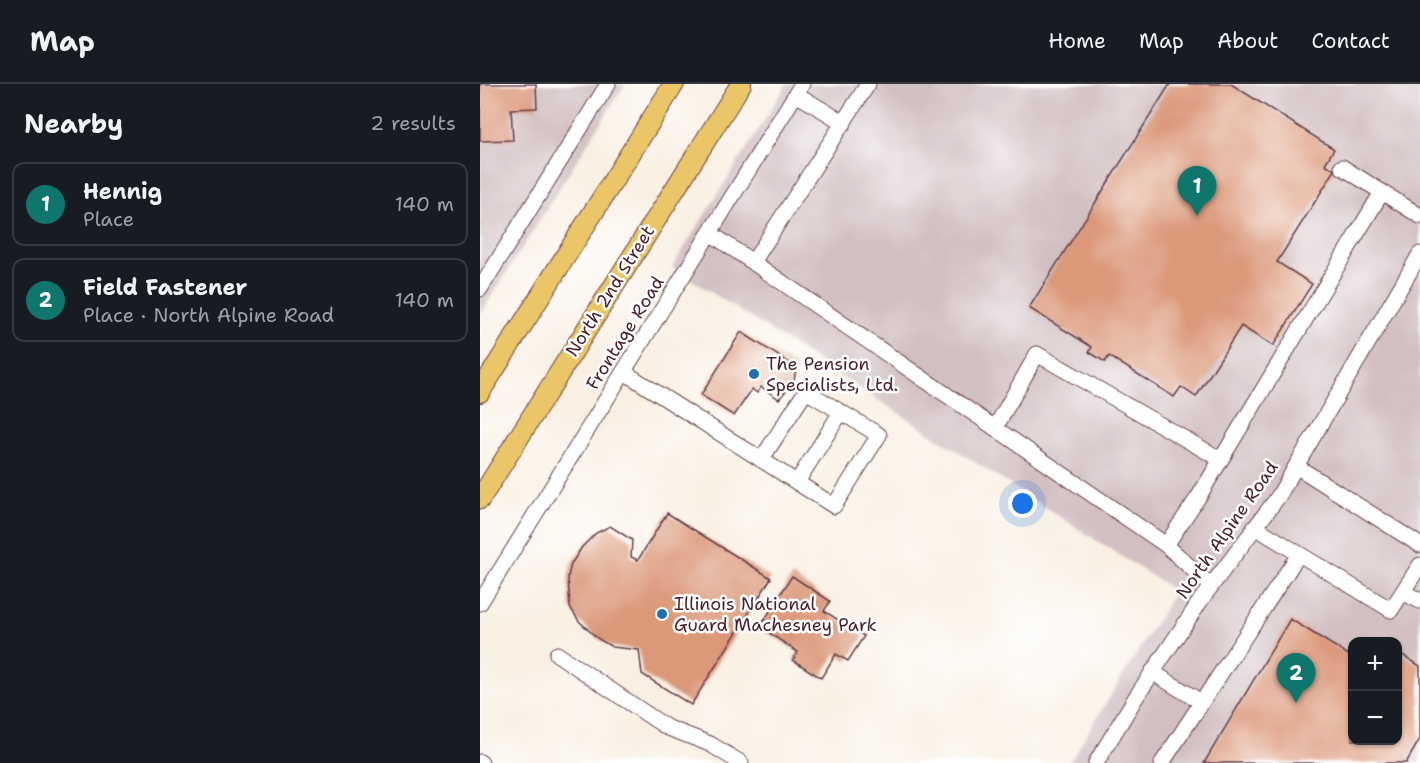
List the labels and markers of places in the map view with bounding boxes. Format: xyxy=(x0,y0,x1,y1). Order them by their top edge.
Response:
pin: 1 xyxy=(1178,166,1216,216)
place label: The Pension Specialists, Ltd. xyxy=(766,352,898,397)
marker: The Pension Specialists, Ltd. xyxy=(747,367,761,381)
place label: Illinois National Guard Machesney Park xyxy=(674,592,877,637)
marker: Illinois National Guard Machesney Park xyxy=(655,607,669,621)
pin: 2 xyxy=(1276,654,1316,703)

